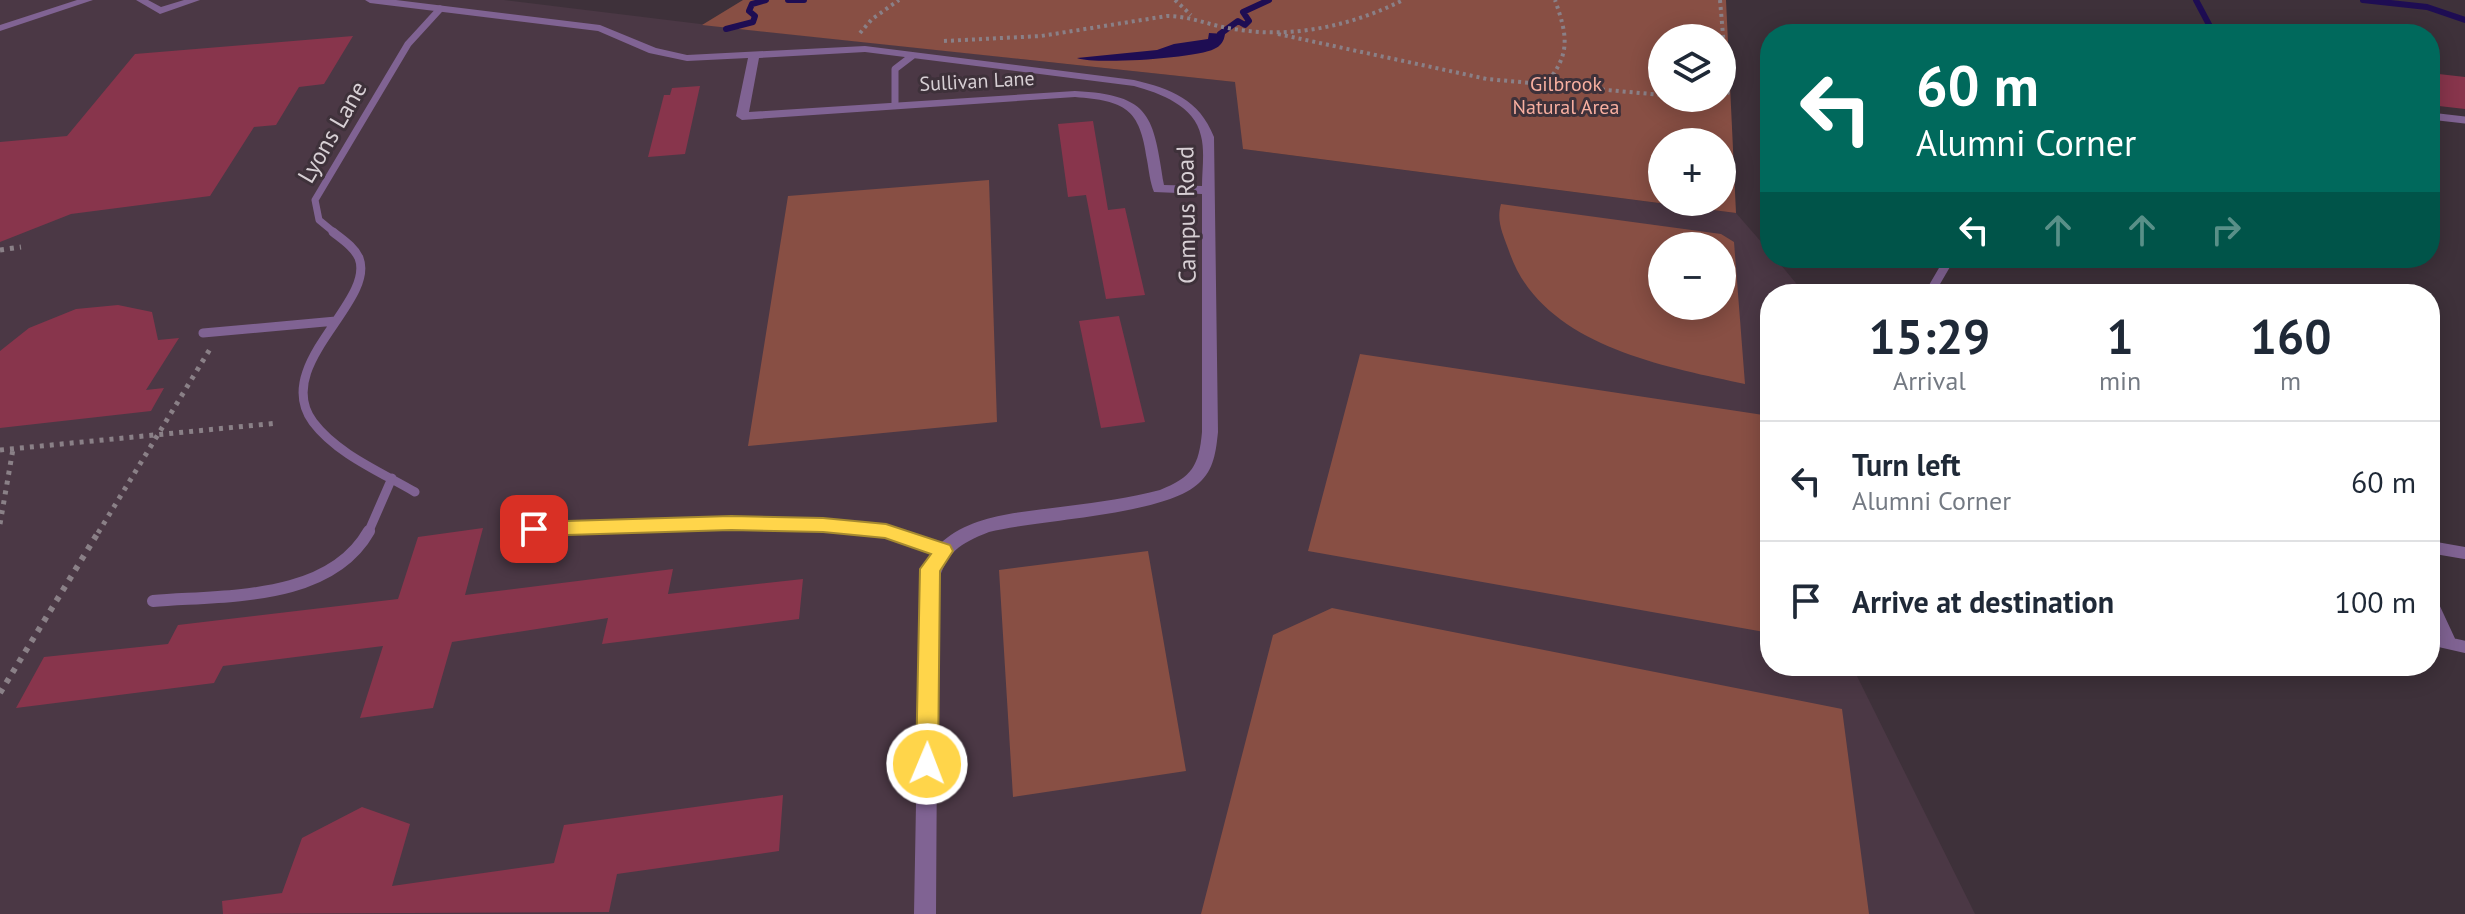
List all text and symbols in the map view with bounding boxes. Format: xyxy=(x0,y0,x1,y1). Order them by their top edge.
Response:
map controls xyxy=(1648,24,1736,320)
button: layers xyxy=(1648,24,1736,112)
text: 60 m xyxy=(1916,49,2039,121)
icon: left xyxy=(1784,56,1888,160)
street label: Sullivan Lane xyxy=(919,65,1035,97)
park label: Gilbrook Natural Area xyxy=(1513,71,1619,120)
street label: Lyons Lane xyxy=(290,75,374,189)
text: Alumni Corner xyxy=(1916,119,2136,166)
button: + xyxy=(1648,128,1736,216)
street label: Campus Road xyxy=(1169,146,1203,284)
icon: left xyxy=(1952,208,1996,252)
icon: ahead xyxy=(2036,208,2080,252)
icon: ahead xyxy=(2120,208,2164,252)
icon: right xyxy=(2204,208,2248,252)
button: − xyxy=(1648,232,1736,320)
text: 15:29 xyxy=(1869,305,1990,367)
text: 1 xyxy=(2106,305,2134,367)
text: 160 xyxy=(2250,305,2331,367)
text: Arrival xyxy=(1893,364,1966,397)
text: min xyxy=(2099,364,2141,397)
text: m xyxy=(2280,364,2301,397)
text: Turn left xyxy=(1852,445,1960,484)
icon: left xyxy=(1784,459,1828,503)
text: 60 m xyxy=(2351,462,2416,501)
text: Alumni Corner xyxy=(1852,484,2011,517)
pin xyxy=(500,495,568,563)
icon: arrive xyxy=(512,507,556,551)
icon: arrive xyxy=(1784,579,1828,623)
text: Arrive at destination xyxy=(1852,582,2114,621)
text: 100 m xyxy=(2335,582,2416,621)
position arrow xyxy=(885,722,969,806)

